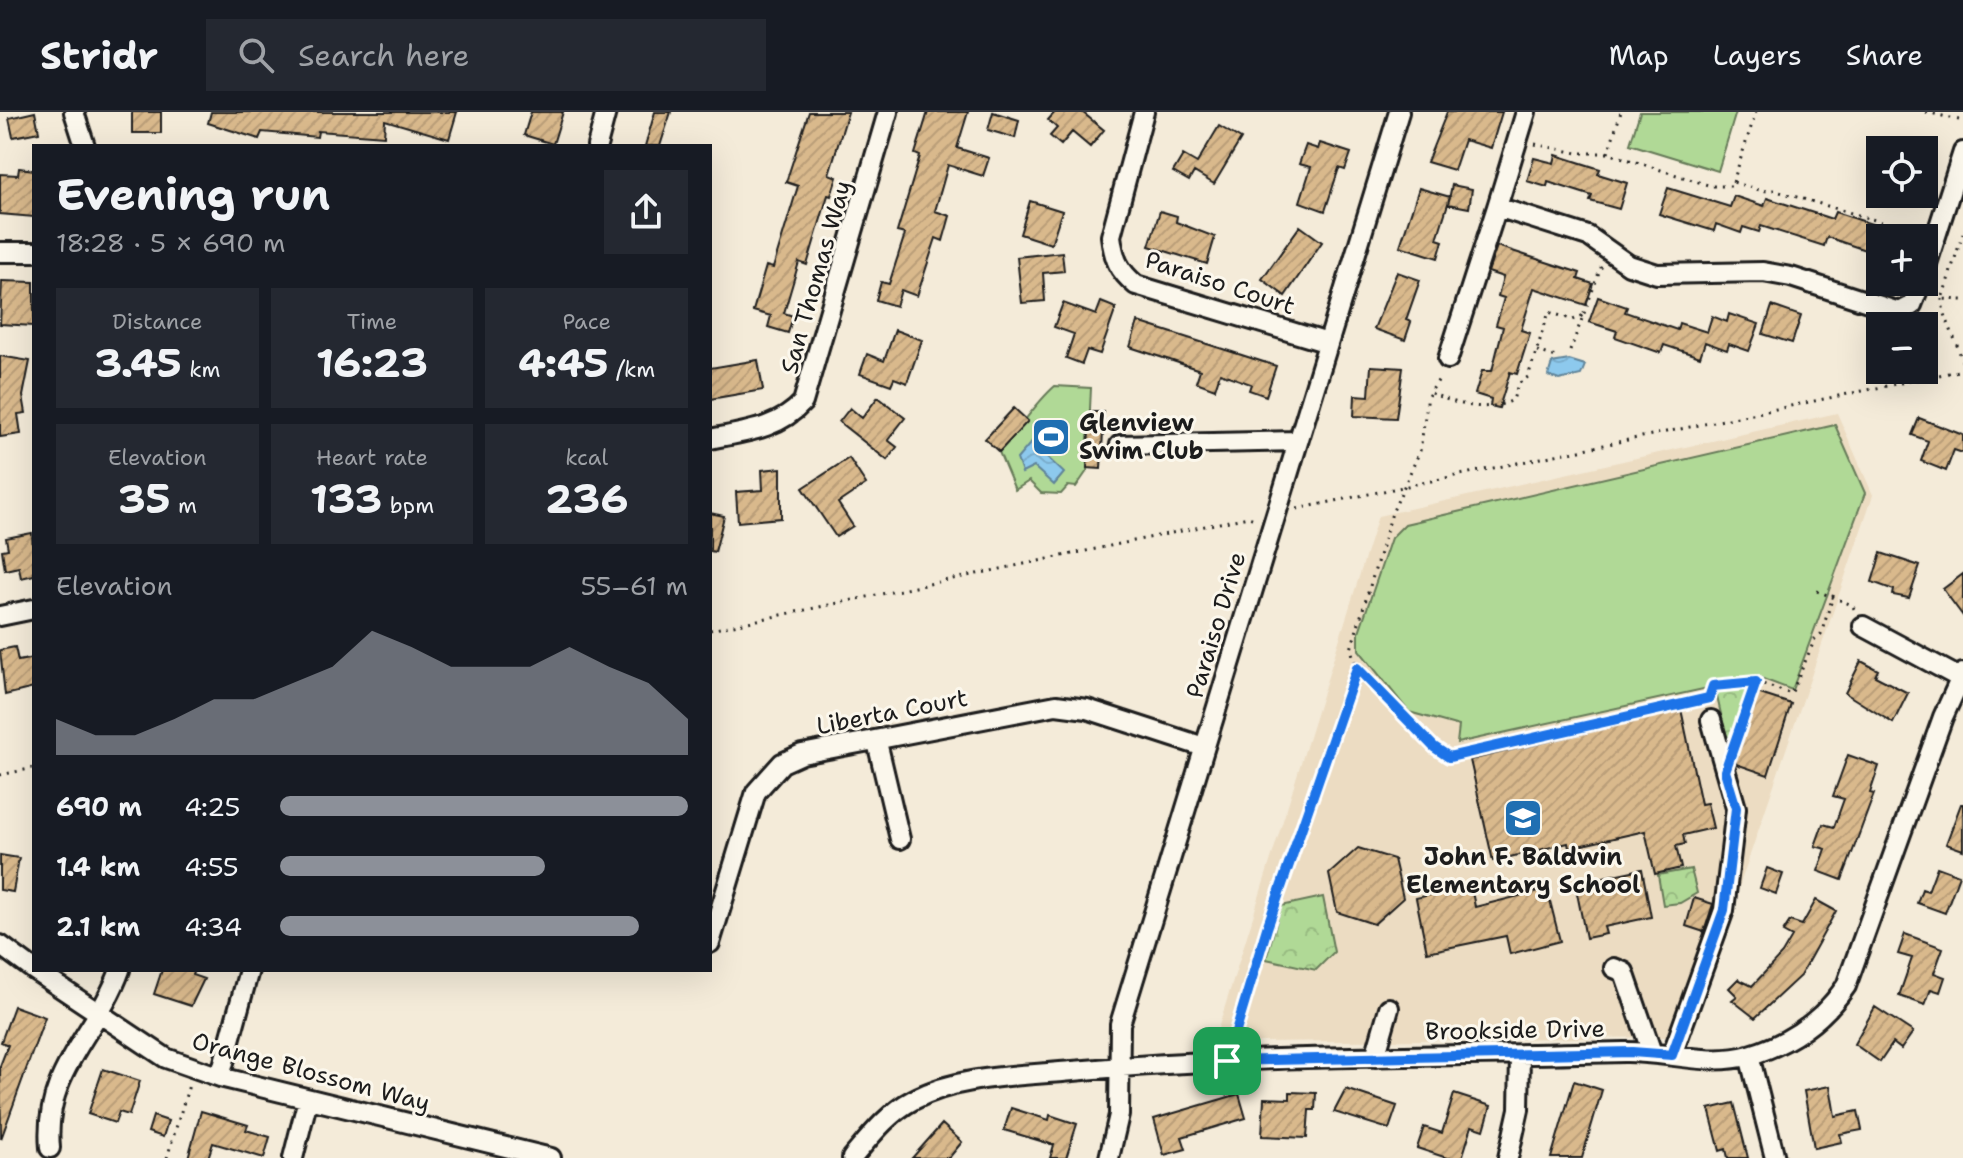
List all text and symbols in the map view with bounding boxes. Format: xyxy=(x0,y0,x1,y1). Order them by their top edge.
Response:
search box xyxy=(206,19,766,91)
text: Stridr xyxy=(40,30,158,81)
icon: search xyxy=(234,33,278,77)
text: Search here xyxy=(298,35,469,76)
text: Map xyxy=(1609,36,1669,74)
text: Layers xyxy=(1713,36,1802,74)
text: Share xyxy=(1846,36,1923,74)
map controls xyxy=(1866,136,1938,384)
button: locate xyxy=(1866,136,1938,208)
text: Evening run xyxy=(56,165,330,224)
button: share xyxy=(604,170,688,254)
street label: San Thomas Way xyxy=(773,177,859,377)
button: + xyxy=(1866,224,1938,296)
text: 18:28 · 5 × 690 m xyxy=(56,225,285,260)
street label: Paraiso Court xyxy=(1141,244,1299,322)
text: Distance xyxy=(112,307,202,336)
text: Time xyxy=(347,307,397,336)
text: Pace xyxy=(562,307,611,336)
button: − xyxy=(1866,312,1938,384)
text: 3.45 xyxy=(94,336,182,390)
text: 16:23 xyxy=(316,336,428,390)
text: 4:45 xyxy=(518,336,608,390)
text: km xyxy=(182,355,220,384)
text: /km xyxy=(608,355,655,384)
place label: Glenview Swim Club xyxy=(1079,407,1204,467)
sports icon: Glenview Swim Club xyxy=(1030,416,1072,458)
text: Elevation xyxy=(108,443,207,472)
text: Heart rate xyxy=(316,443,428,472)
text: kcal xyxy=(565,443,608,472)
text: 35 xyxy=(118,472,170,526)
text: 133 xyxy=(310,472,382,526)
text: 236 xyxy=(545,472,628,526)
text: m xyxy=(170,491,197,520)
text: bpm xyxy=(382,491,434,520)
street label: Paraiso Drive xyxy=(1179,548,1253,702)
text: Elevation xyxy=(56,568,172,603)
text: 55–61 m xyxy=(580,568,688,603)
street label: Liberta Court xyxy=(814,682,970,742)
text: 690 m xyxy=(56,789,142,824)
text: 4:25 xyxy=(184,789,241,824)
school or university icon: John F. Baldwin Elementary School xyxy=(1502,797,1544,839)
place label: John F. Baldwin Elementary School xyxy=(1406,841,1640,901)
text: 1.4 km xyxy=(56,849,140,884)
text: 4:55 xyxy=(184,849,239,884)
text: 2.1 km xyxy=(56,909,140,944)
text: 4:34 xyxy=(184,909,242,944)
street label: Brookside Drive xyxy=(1425,1012,1605,1048)
street label: Orange Blossom Way xyxy=(188,1025,434,1119)
pin xyxy=(1193,1027,1261,1095)
icon: arrive xyxy=(1205,1039,1249,1083)

